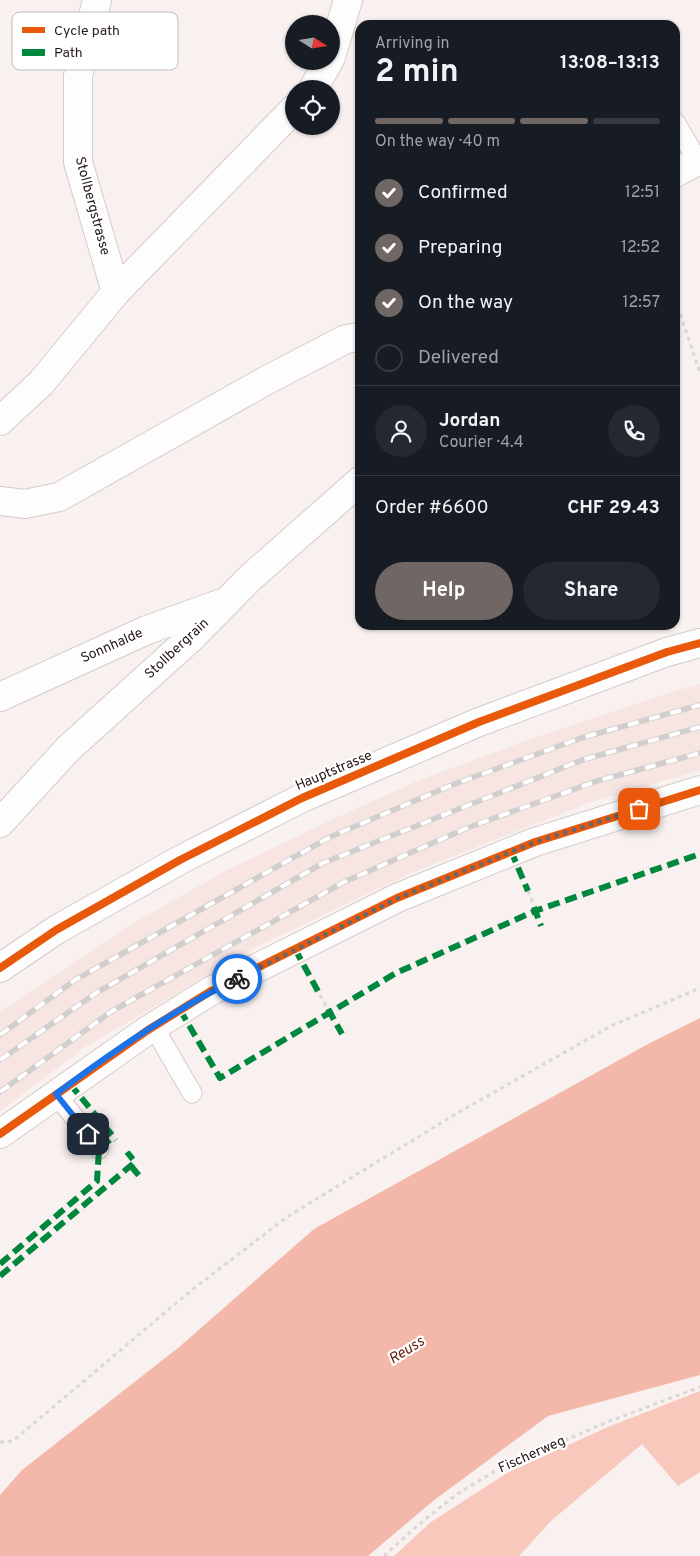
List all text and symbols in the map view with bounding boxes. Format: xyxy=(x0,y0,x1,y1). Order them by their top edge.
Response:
legend xyxy=(12,12,178,70)
north arrow xyxy=(285,15,340,70)
map controls xyxy=(285,15,340,135)
text: Cycle path xyxy=(54,23,120,40)
text: Arriving in xyxy=(375,34,450,54)
text: Path xyxy=(54,45,83,62)
text: 13:08–13:13 xyxy=(560,51,660,75)
text: 2 min xyxy=(375,53,459,93)
button: locate xyxy=(285,80,340,135)
text: On the way · 40 m xyxy=(375,132,500,152)
street label: Stollbergstrasse xyxy=(71,155,113,257)
icon: check xyxy=(375,179,403,207)
text: Confirmed xyxy=(418,181,508,205)
text: 12:51 xyxy=(625,183,660,203)
icon: check xyxy=(375,234,403,262)
text: Preparing xyxy=(418,236,502,260)
text: 12:52 xyxy=(621,238,660,258)
icon: check xyxy=(375,289,403,317)
text: On the way xyxy=(418,291,513,315)
text: 12:57 xyxy=(623,293,660,313)
text: Delivered xyxy=(418,346,499,370)
button: person xyxy=(375,405,427,457)
button: phone xyxy=(608,405,660,457)
text: Jordan xyxy=(439,409,501,433)
text: Courier · 4.4 xyxy=(439,433,524,453)
text: Order #6600 xyxy=(375,496,489,520)
text: CHF 29.43 xyxy=(567,496,660,520)
button: Help xyxy=(375,562,513,620)
button: Share xyxy=(523,562,660,620)
street label: Stollbergrain xyxy=(141,615,213,683)
street label: Sonnhalde xyxy=(78,625,146,667)
street label: Hauptstrasse xyxy=(293,747,375,795)
pin xyxy=(618,788,660,830)
icon: bag xyxy=(625,795,653,823)
courier xyxy=(212,954,262,1004)
icon: bike xyxy=(223,965,251,993)
pin xyxy=(67,1113,109,1155)
icon: home xyxy=(74,1120,102,1148)
water label: Reuss xyxy=(386,1333,429,1369)
street label: Fischerweg xyxy=(496,1433,568,1477)

